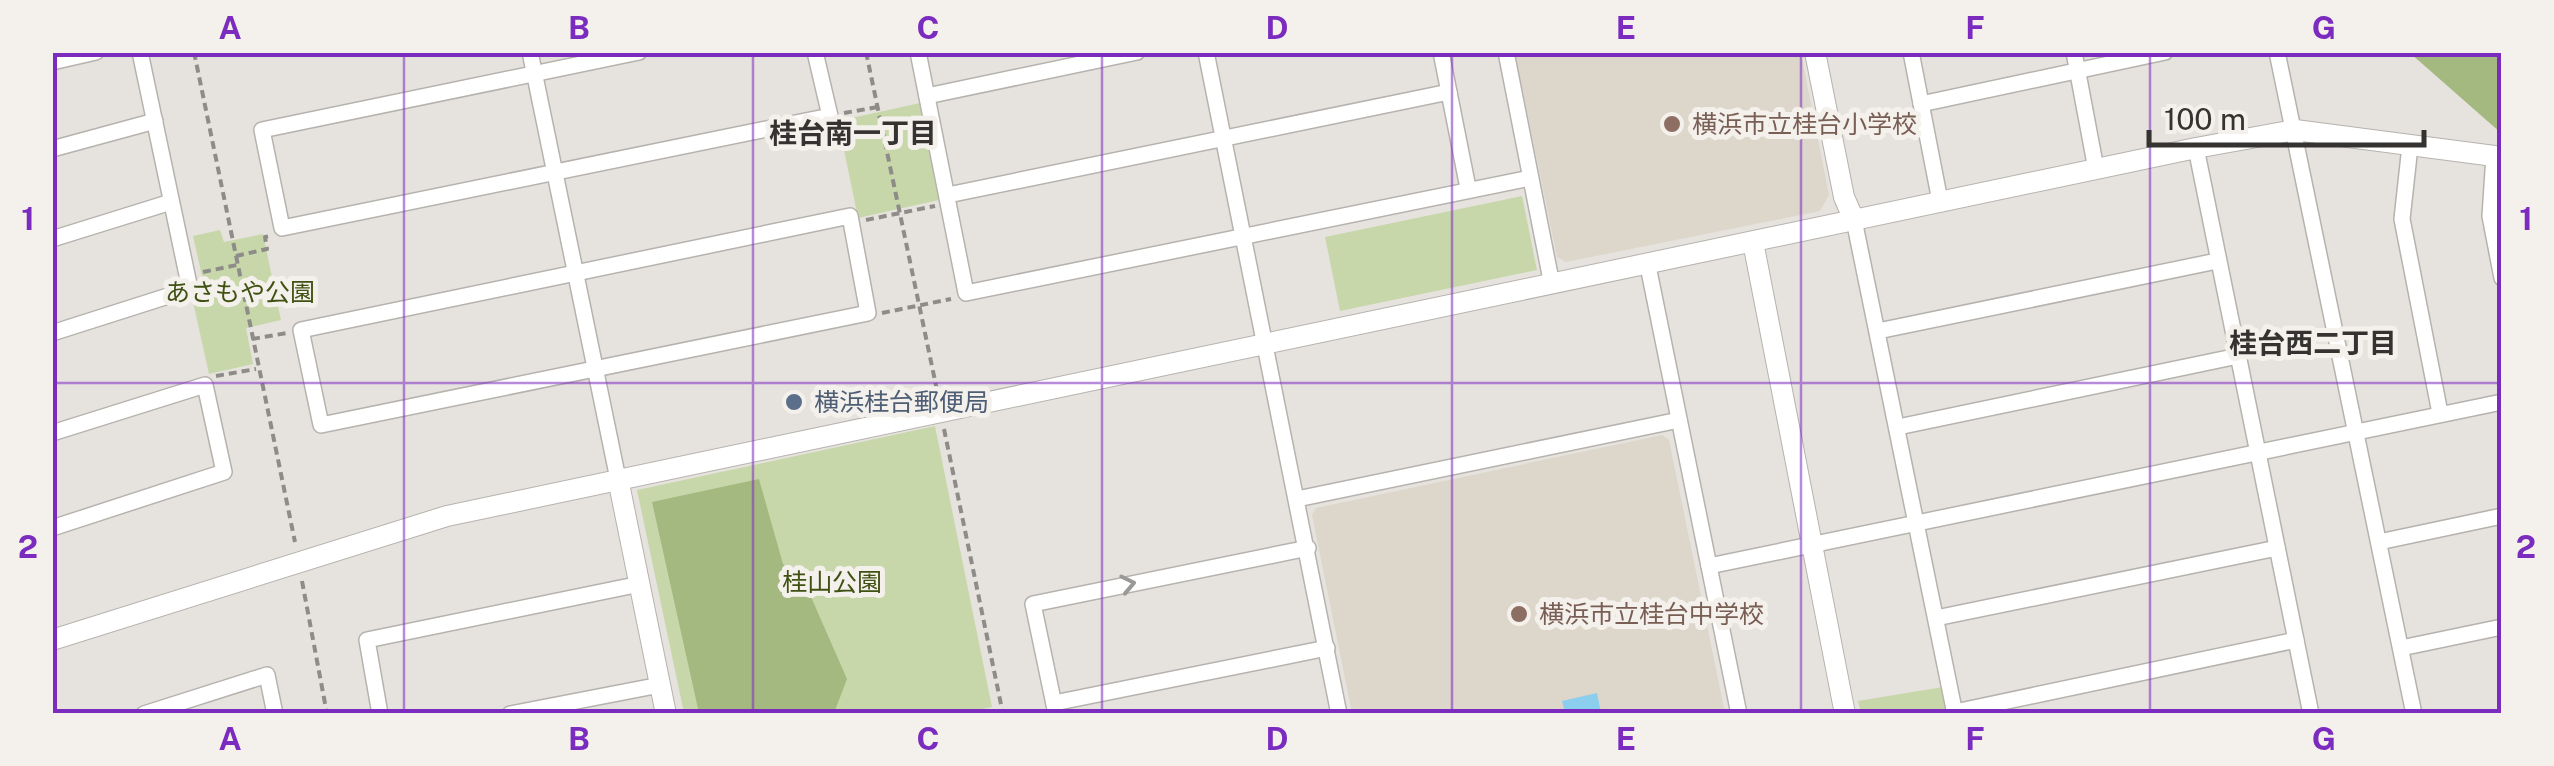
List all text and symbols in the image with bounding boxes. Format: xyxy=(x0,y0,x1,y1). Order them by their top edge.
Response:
text: A xyxy=(218,9,242,46)
text: B xyxy=(568,9,590,46)
text: C xyxy=(917,9,939,46)
text: D xyxy=(1265,9,1289,46)
text: E xyxy=(1616,9,1636,46)
text: F xyxy=(1965,9,1985,46)
text: G xyxy=(2312,9,2336,46)
scale bar xyxy=(2149,85,2424,147)
text: 100 m xyxy=(2164,101,2246,137)
place label: 横浜市立桂台小学校 xyxy=(1692,109,1917,139)
marker: 横浜市立桂台小学校 xyxy=(1661,113,1683,135)
district label: 桂台南一丁目 xyxy=(769,116,937,149)
text: 1 xyxy=(21,200,35,237)
text: 1 xyxy=(2519,200,2533,237)
park label: あさもや公園 xyxy=(165,277,315,307)
district label: 桂台西二丁目 xyxy=(2229,326,2397,359)
place label: 横浜桂台郵便局 xyxy=(814,387,989,417)
marker: 横浜桂台郵便局 xyxy=(783,391,805,413)
text: 2 xyxy=(18,528,38,565)
text: 2 xyxy=(2516,528,2536,565)
park label: 桂山公園 xyxy=(782,567,882,597)
one-way arrow xyxy=(1119,575,1136,596)
place label: 横浜市立桂台中学校 xyxy=(1539,599,1764,629)
marker: 横浜市立桂台中学校 xyxy=(1508,603,1530,625)
text: A xyxy=(218,720,242,757)
text: B xyxy=(568,720,590,757)
text: C xyxy=(917,720,939,757)
text: D xyxy=(1265,720,1289,757)
text: E xyxy=(1616,720,1636,757)
text: F xyxy=(1965,720,1985,757)
text: G xyxy=(2312,720,2336,757)

